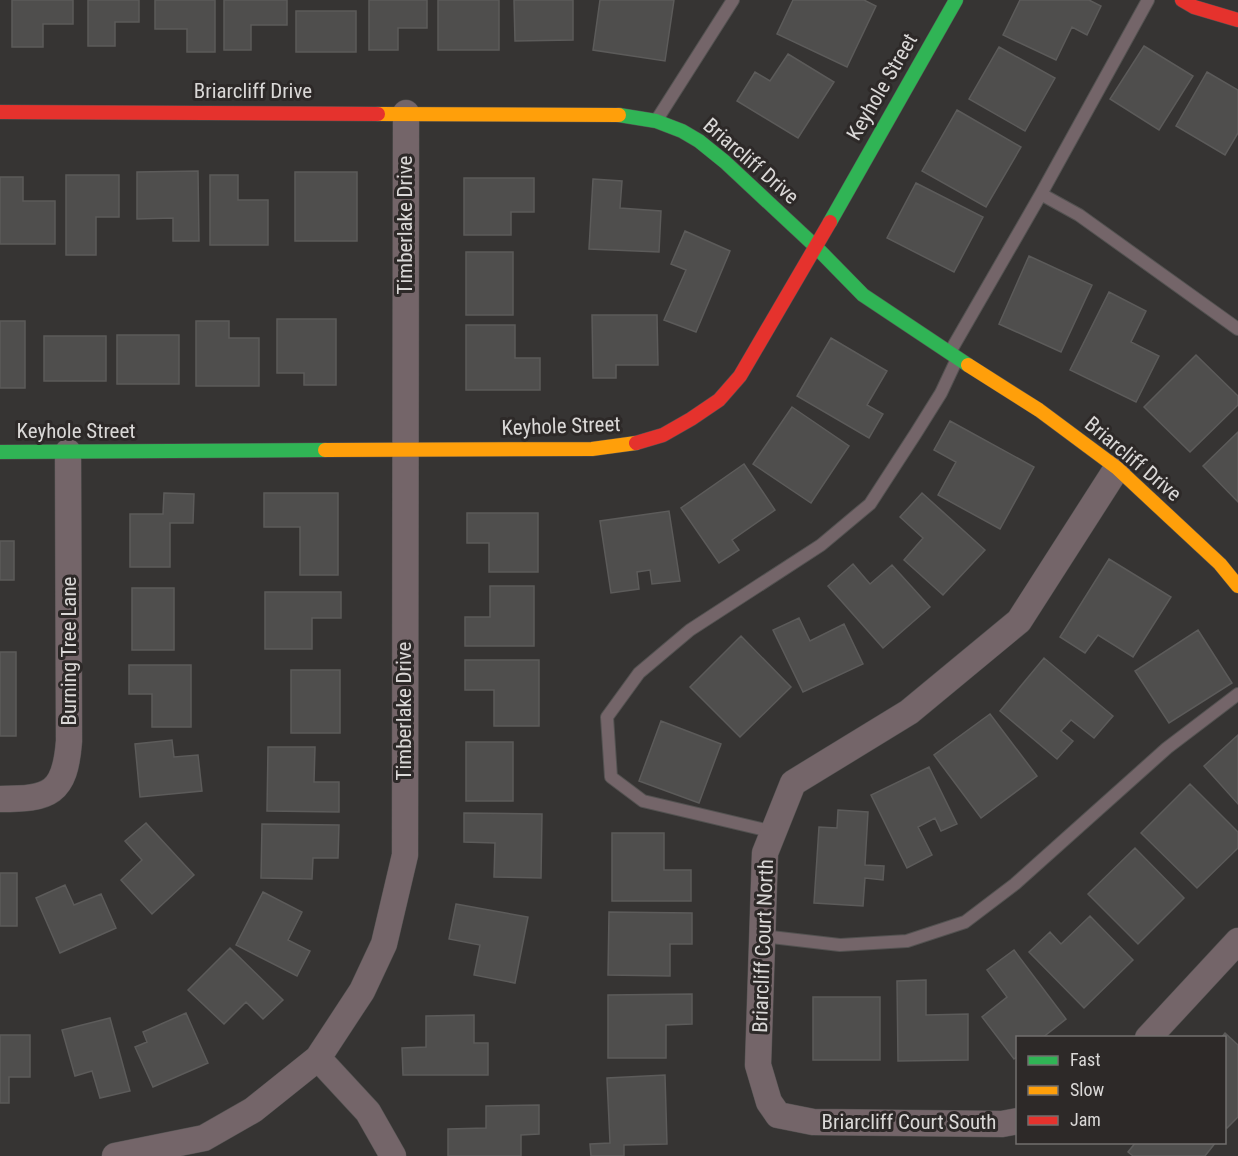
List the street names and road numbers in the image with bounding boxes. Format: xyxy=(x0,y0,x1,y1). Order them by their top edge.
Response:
street label: Keyhole Street xyxy=(842,29,922,145)
street label: Briarcliff Drive xyxy=(194,79,312,103)
street label: Briarcliff Drive xyxy=(698,113,804,209)
street label: Timberlake Drive xyxy=(393,155,417,294)
street label: Keyhole Street xyxy=(501,412,621,440)
street label: Briarcliff Drive xyxy=(1080,412,1186,506)
street label: Keyhole Street xyxy=(16,419,136,443)
street label: Burning Tree Lane xyxy=(57,576,81,725)
street label: Timberlake Drive xyxy=(392,641,416,780)
street label: Briarcliff Court North xyxy=(748,859,778,1033)
street label: Briarcliff Court South xyxy=(822,1110,996,1134)

